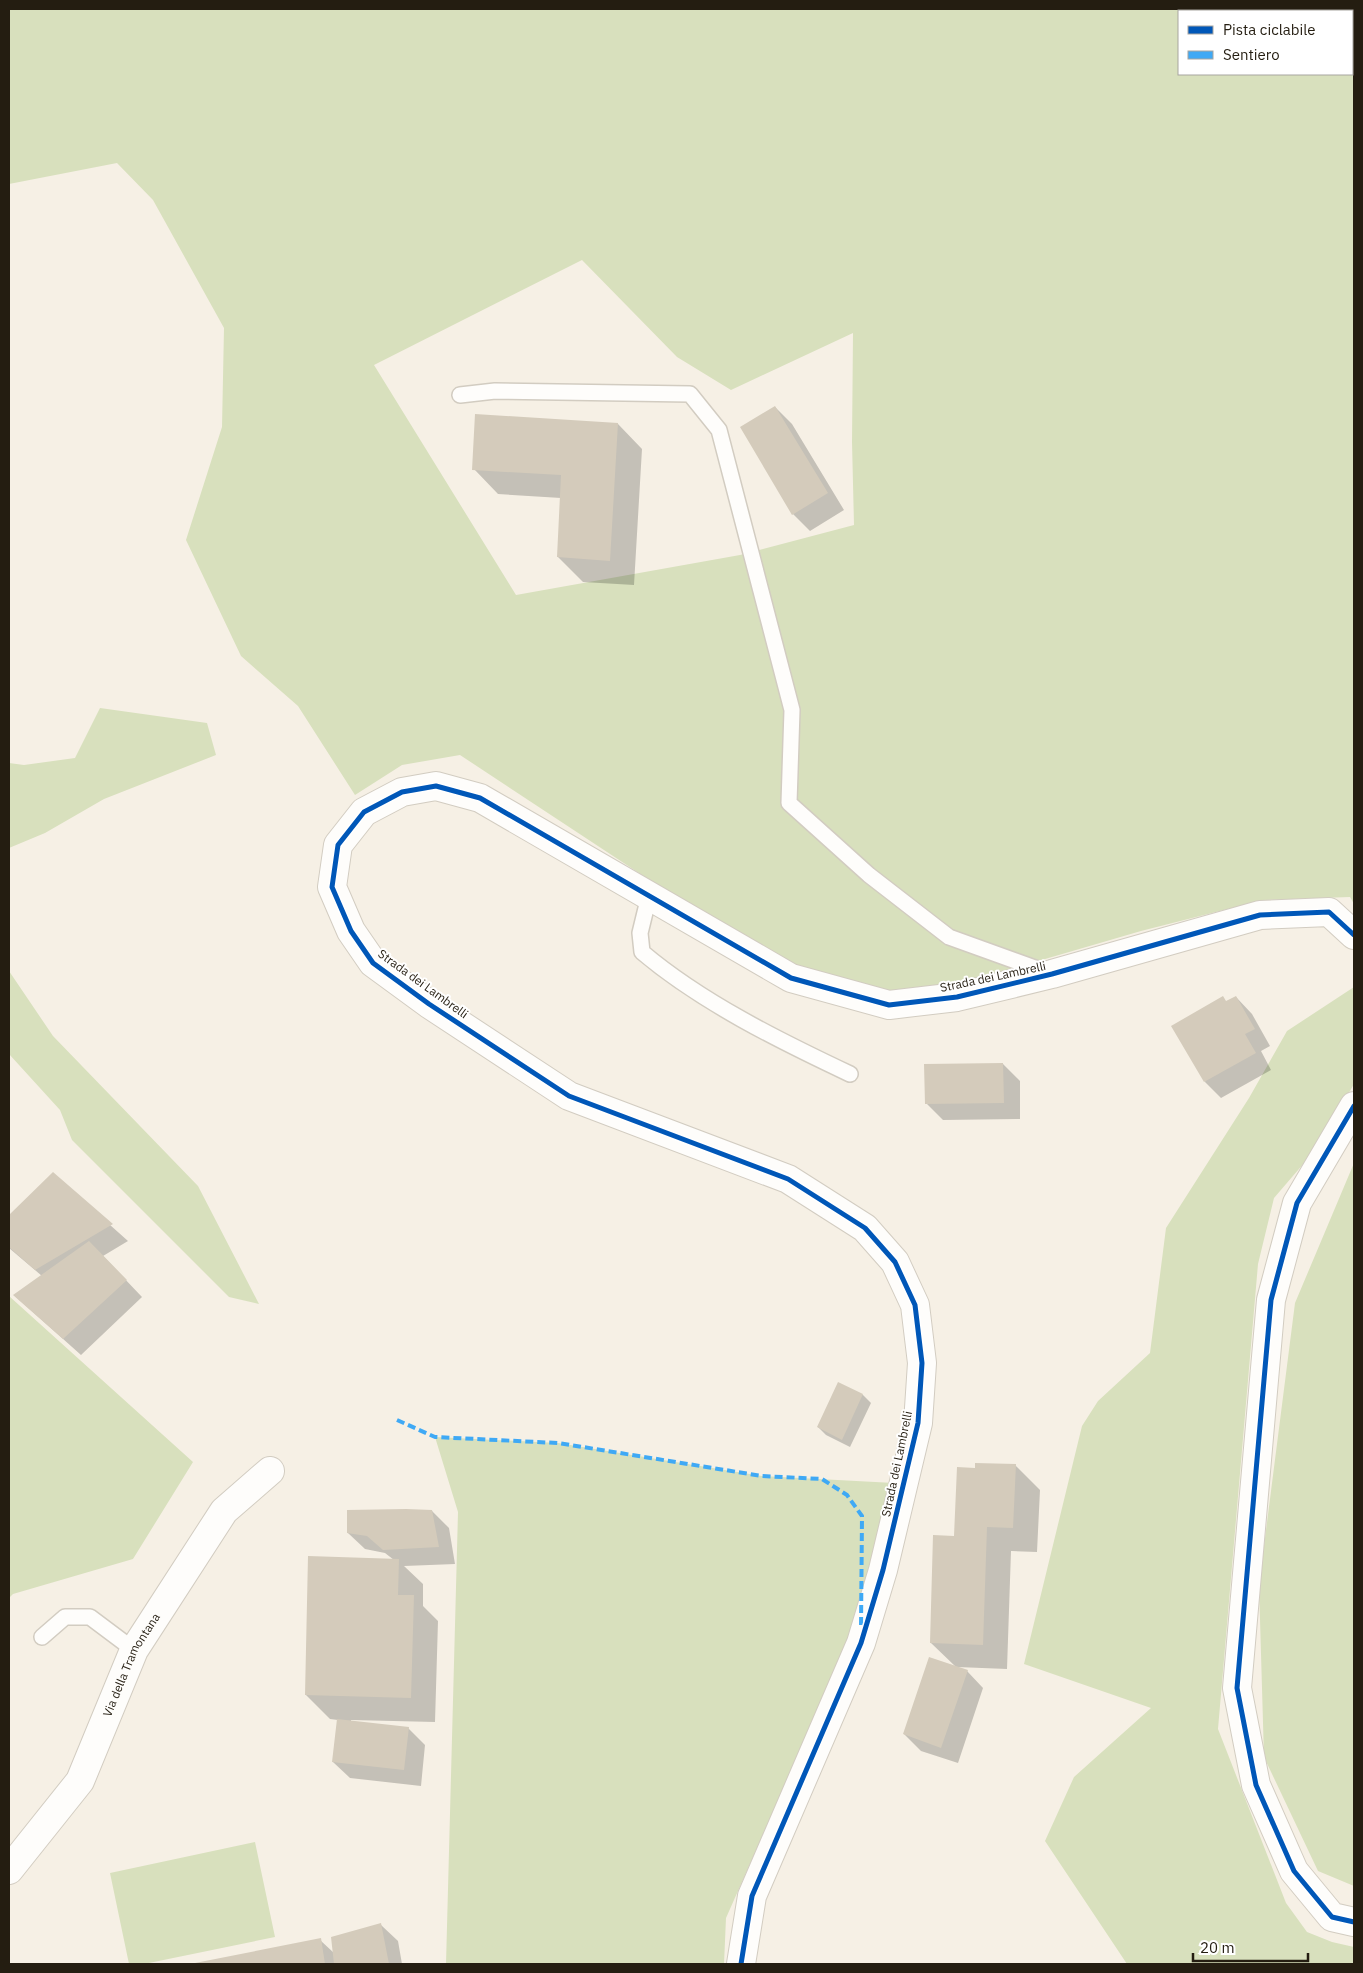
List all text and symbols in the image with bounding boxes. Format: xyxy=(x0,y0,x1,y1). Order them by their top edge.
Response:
legend xyxy=(1178,10,1353,75)
text: Pista ciclabile xyxy=(1223,20,1316,39)
text: Sentiero xyxy=(1223,45,1280,64)
street label: Strada dei Lambrelli xyxy=(375,946,471,1021)
street label: Strada dei Lambrelli xyxy=(939,958,1047,995)
street label: Strada dei Lambrelli xyxy=(878,1410,915,1518)
street label: Via della Tramontana xyxy=(99,1610,163,1719)
scale bar xyxy=(1193,1930,1308,1962)
text: 20 m xyxy=(1200,1938,1235,1957)

